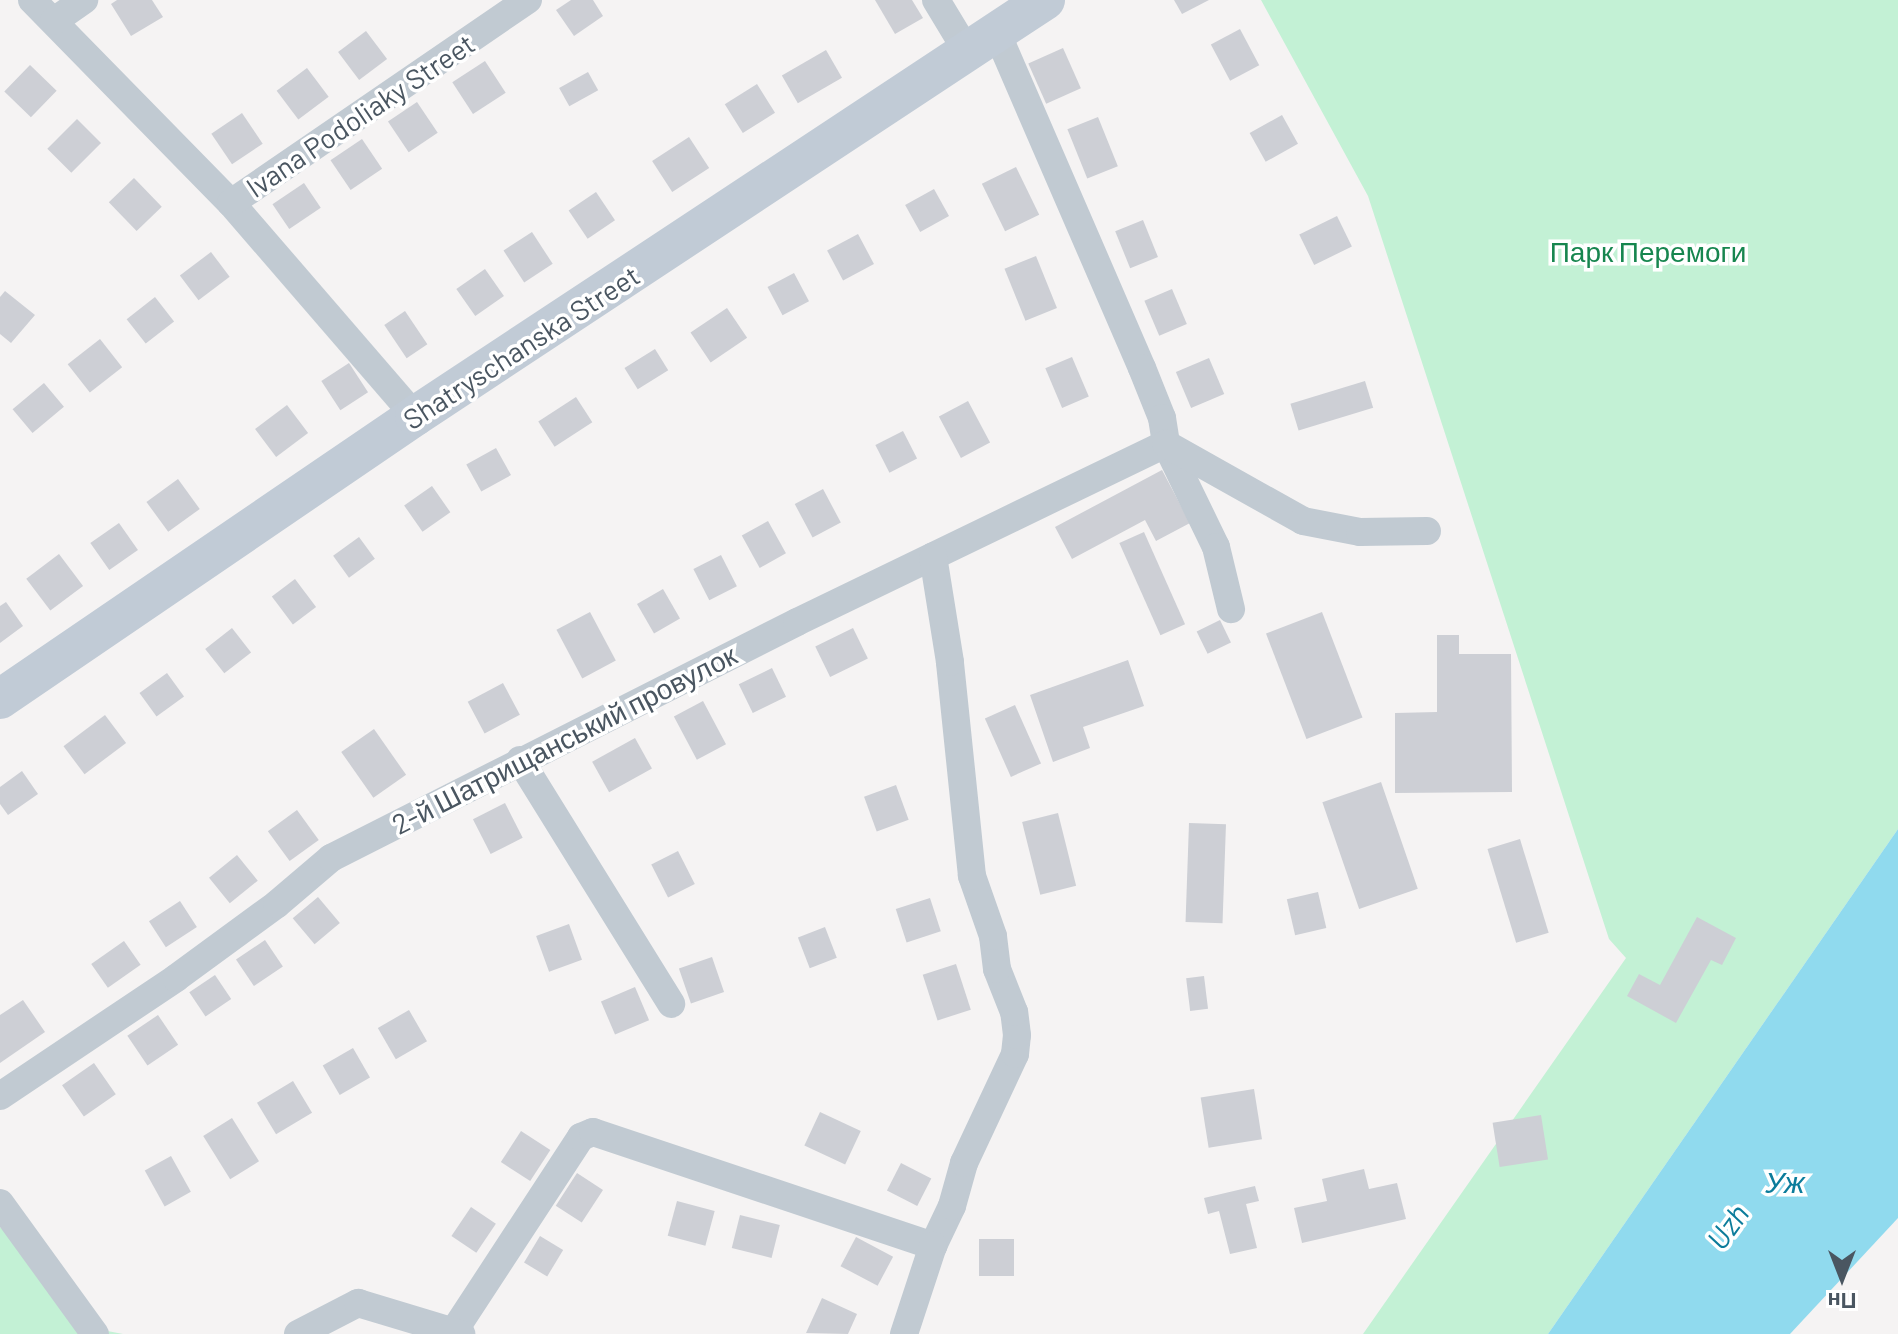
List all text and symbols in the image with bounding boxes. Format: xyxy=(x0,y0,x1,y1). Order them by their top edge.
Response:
street label: Ivana Podoliaky Street xyxy=(239,26,481,204)
park label: Парк Перемоги xyxy=(1550,234,1746,268)
street label: Shatryschanska Street xyxy=(397,258,645,436)
street label: 2-й Шатрищанський провулок xyxy=(386,637,742,841)
water label: Уж xyxy=(1765,1163,1805,1199)
water label: Uzh xyxy=(1698,1196,1756,1256)
north arrow xyxy=(1802,1238,1882,1318)
text: Пн xyxy=(1827,1289,1857,1315)

